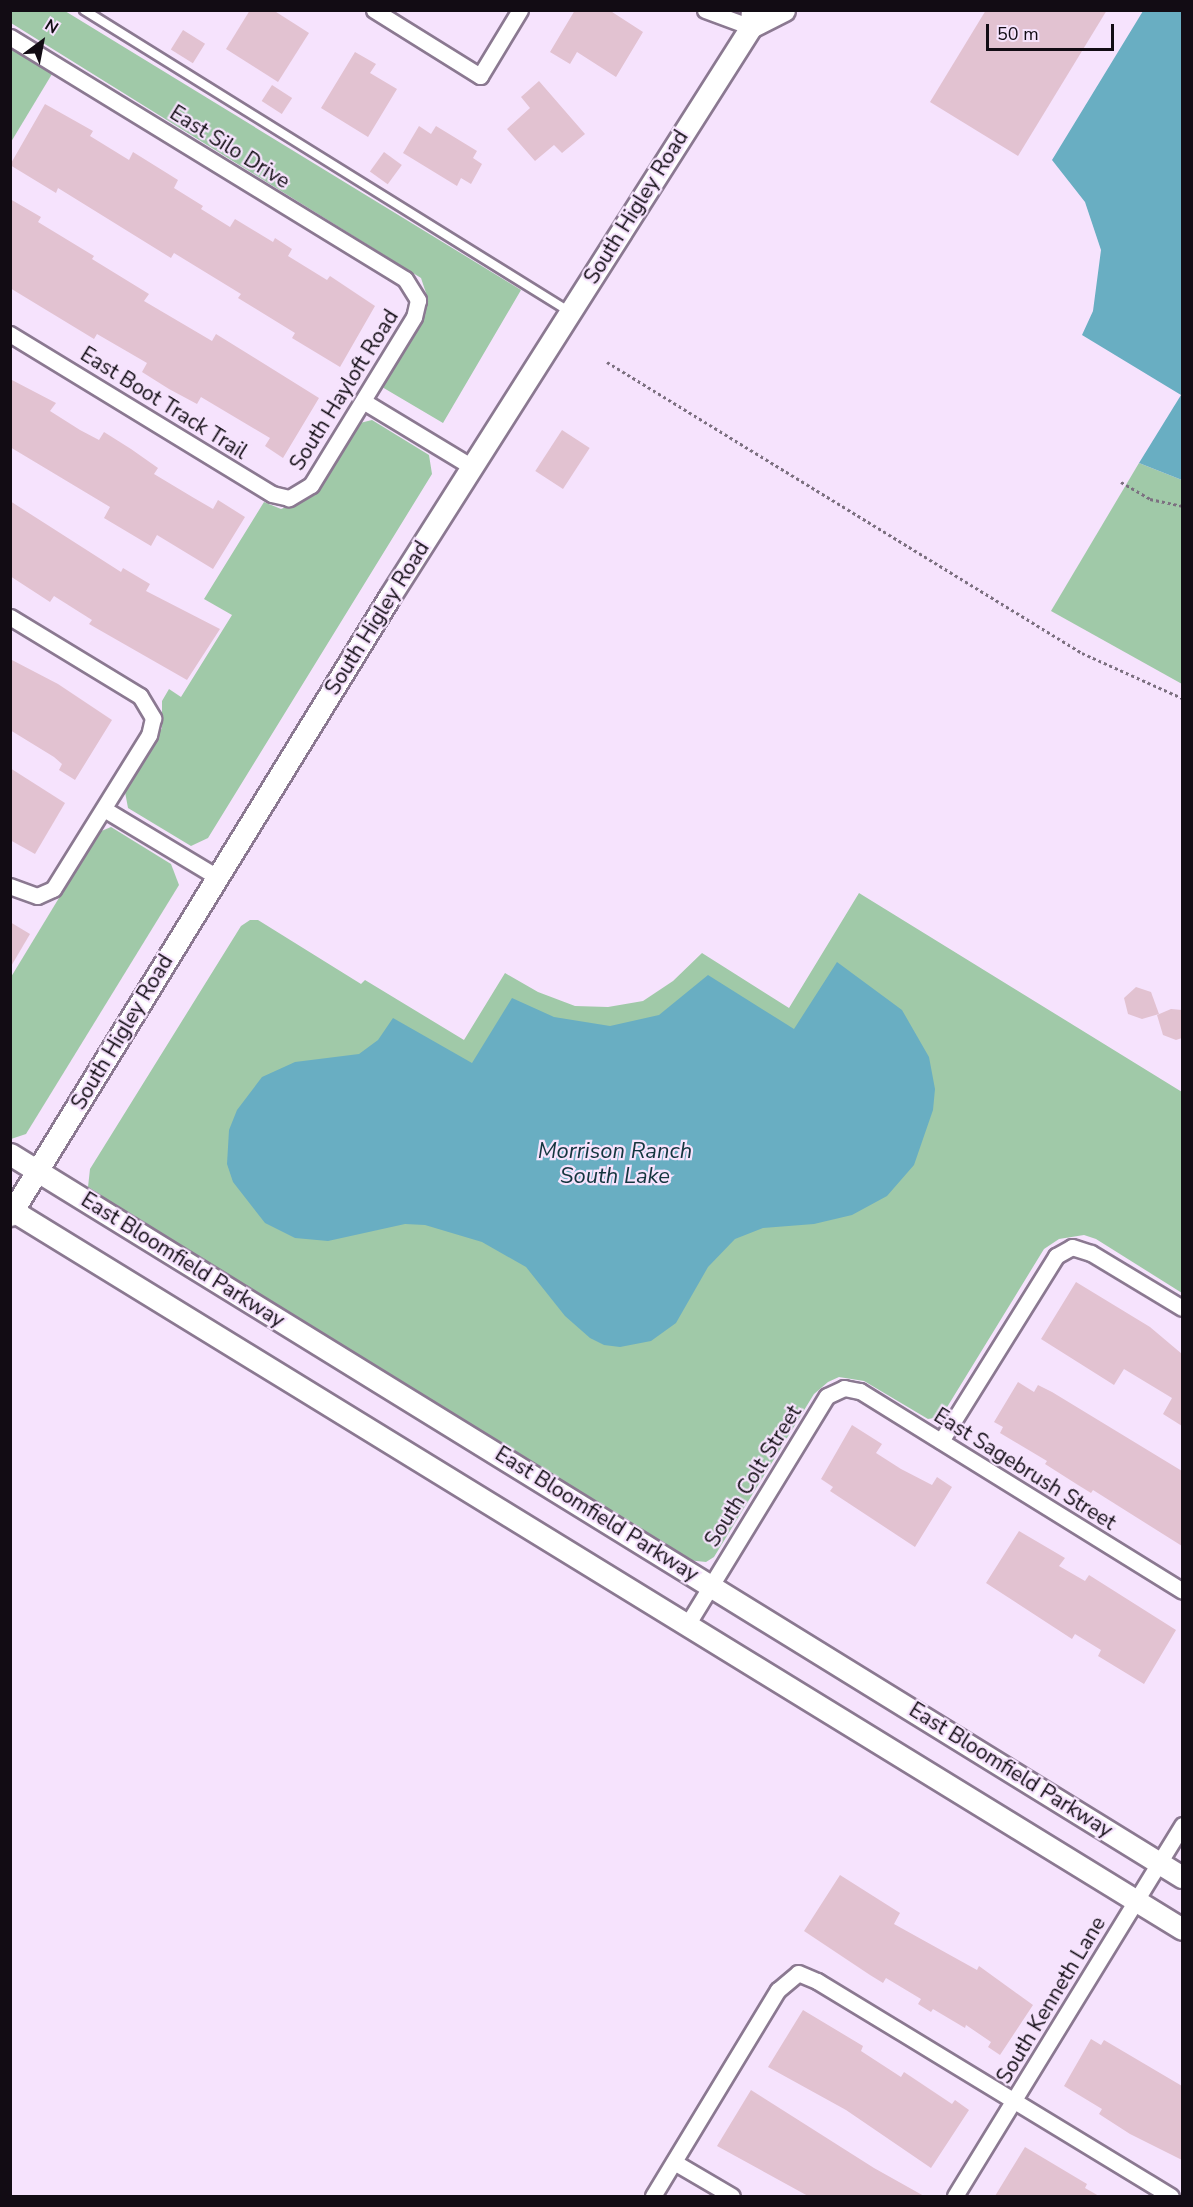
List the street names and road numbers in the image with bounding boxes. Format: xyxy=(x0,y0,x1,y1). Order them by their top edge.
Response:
street label: East Silo Drive xyxy=(165,100,295,194)
street label: South Higley Road xyxy=(579,126,693,288)
street label: South Hayloft Road xyxy=(284,305,404,475)
street label: East Boot Track Trail xyxy=(76,341,252,465)
street label: South Higley Road xyxy=(320,537,434,699)
street label: South Higley Road xyxy=(66,950,178,1114)
street label: East Bloomfield Parkway xyxy=(77,1187,289,1333)
street label: South Colt Street xyxy=(699,1401,807,1551)
street label: East Sagebrush Street xyxy=(929,1403,1121,1535)
street label: East Bloomfield Parkway xyxy=(491,1441,703,1587)
street label: East Bloomfield Parkway xyxy=(905,1697,1117,1843)
street label: South Kenneth Lane xyxy=(991,1912,1111,2088)

